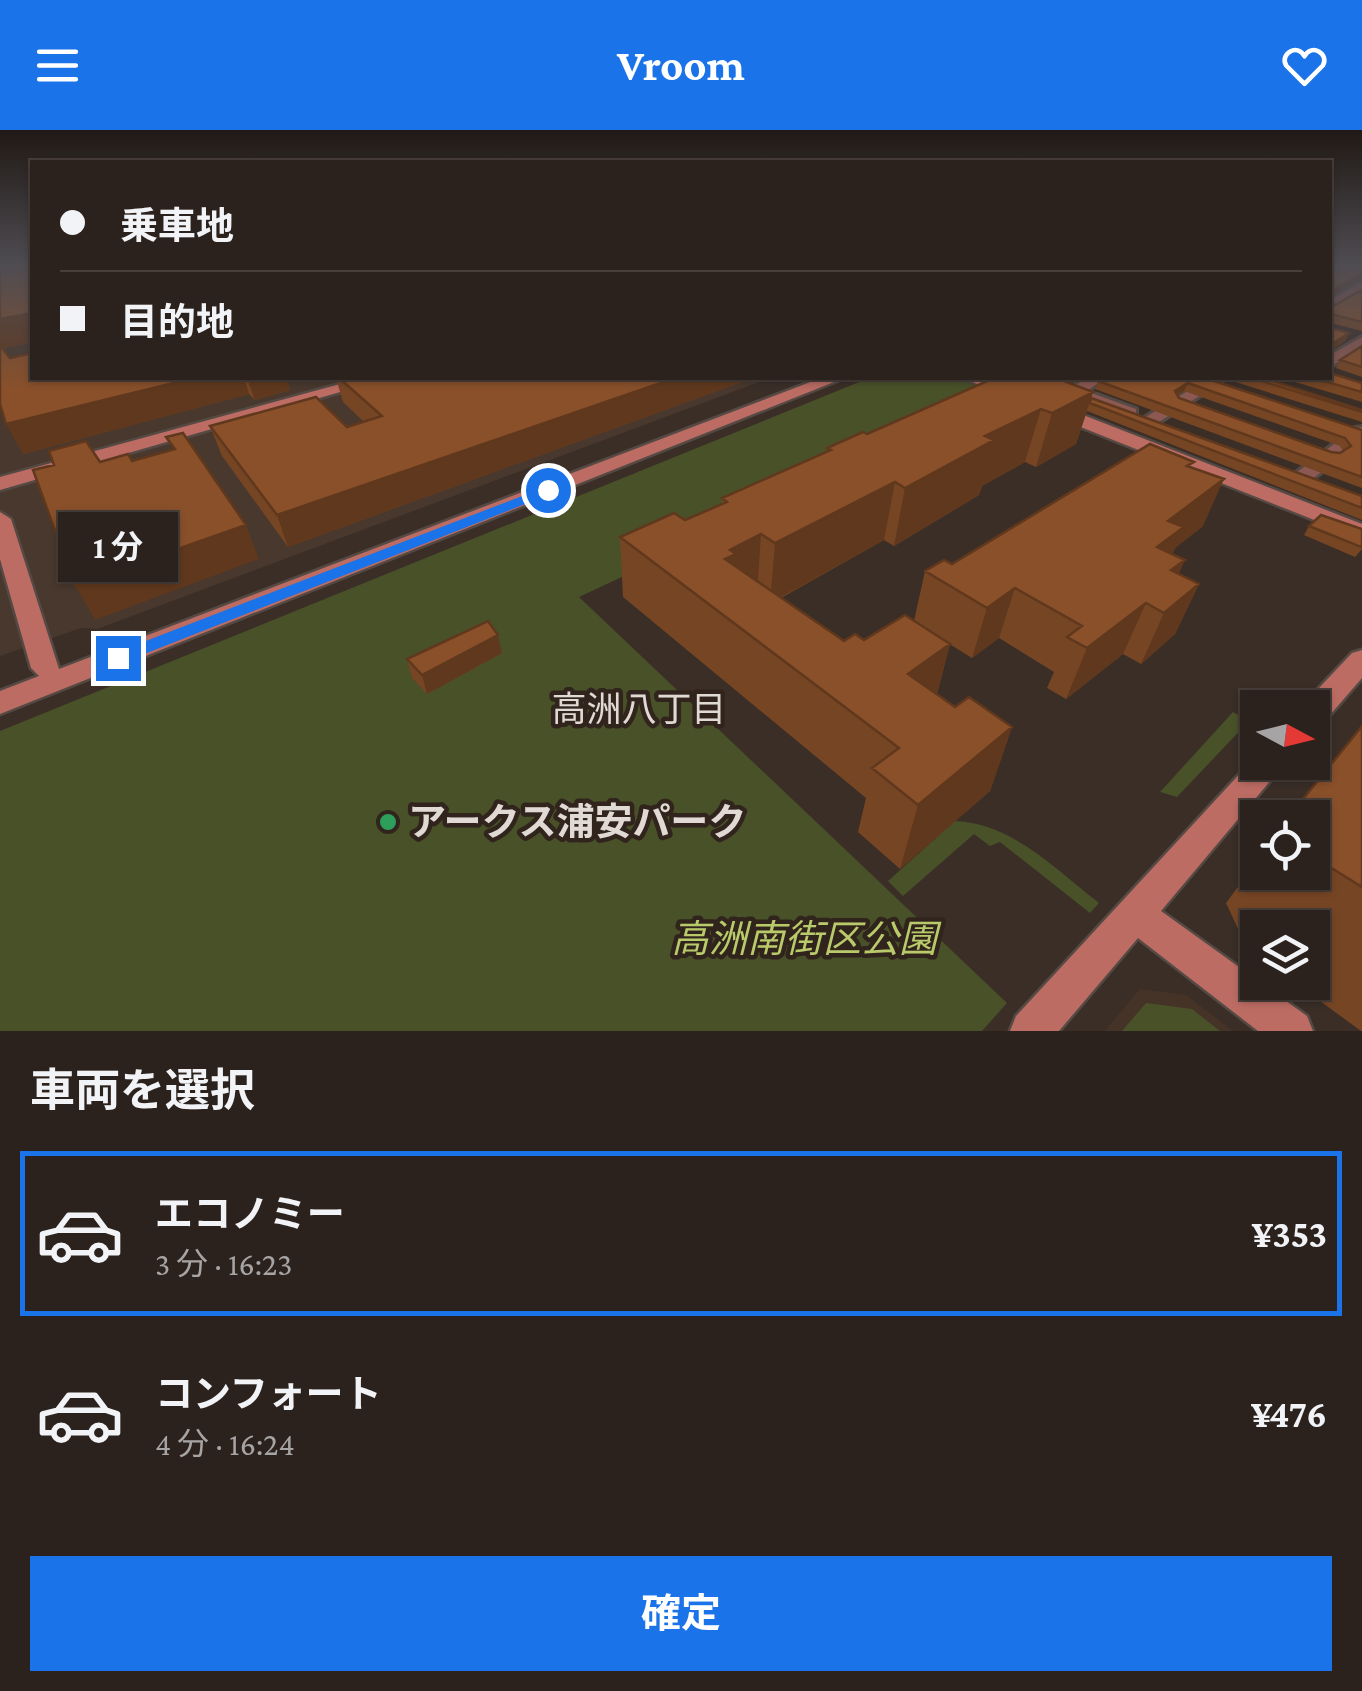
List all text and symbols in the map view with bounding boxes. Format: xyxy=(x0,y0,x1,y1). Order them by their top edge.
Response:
icon: menu xyxy=(30,38,85,93)
icon: heart xyxy=(1277,38,1332,93)
text: Vroom xyxy=(617,40,745,90)
text: 乗車地 xyxy=(120,205,234,247)
text: 目的地 xyxy=(120,301,234,343)
route start xyxy=(526,468,571,513)
callout: 1 分 xyxy=(58,513,178,583)
text: 1 分 xyxy=(93,529,143,565)
route end xyxy=(96,636,141,681)
district label: 高洲八丁目 xyxy=(551,690,727,729)
north arrow xyxy=(1240,690,1330,780)
map controls xyxy=(1240,690,1330,1000)
button: locate xyxy=(1240,800,1330,890)
place label: アークス浦安パーク xyxy=(408,801,747,843)
marker: アークス浦安パーク xyxy=(377,811,399,833)
button: layers xyxy=(1240,910,1330,1000)
park label: 高洲南街区公園 xyxy=(671,918,942,960)
text: 車両を選択 xyxy=(30,1066,255,1116)
icon: car xyxy=(35,1189,125,1279)
text: エコノミー xyxy=(155,1193,345,1235)
text: ¥353 xyxy=(1252,1213,1327,1255)
text: 3 分 · 16:23 xyxy=(155,1246,293,1282)
icon: car xyxy=(35,1369,125,1459)
text: コンフォート xyxy=(155,1373,382,1415)
text: ¥476 xyxy=(1251,1393,1327,1435)
text: 4 分 · 16:24 xyxy=(155,1426,295,1462)
button: 確定 xyxy=(30,1556,1332,1671)

